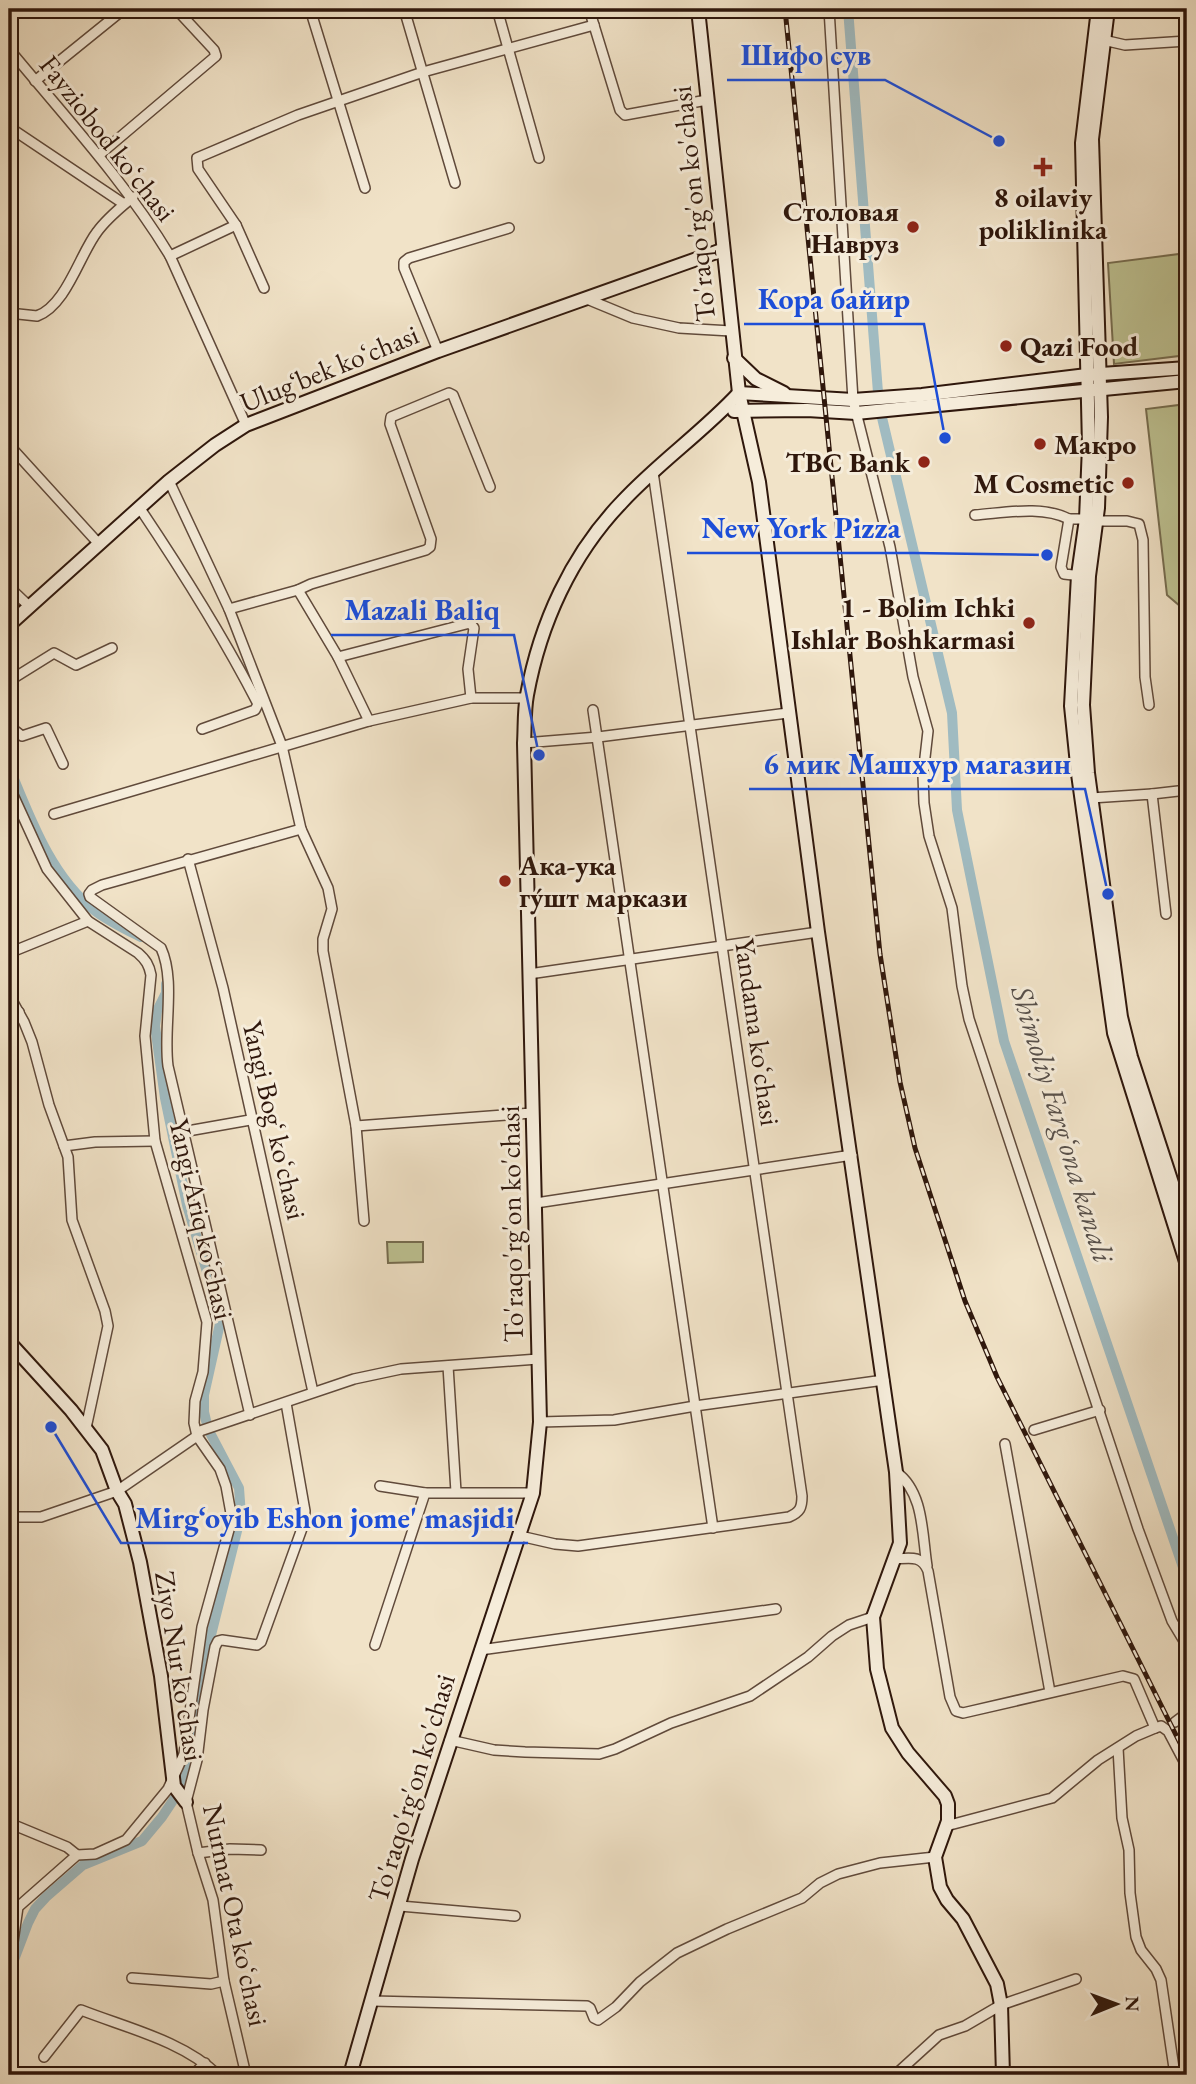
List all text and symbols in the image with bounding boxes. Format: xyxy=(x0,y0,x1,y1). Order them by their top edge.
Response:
callout: Шифо сув xyxy=(727,29,885,80)
text: Шифо сув xyxy=(741,35,871,74)
street label: Fayziobod koʻchasi xyxy=(32,48,184,229)
street label: To'raqo'rg'on ko'chasi xyxy=(663,84,723,324)
marker: 8 oilaviy poliklinika xyxy=(1033,157,1053,177)
place label: 8 oilaviy poliklinika xyxy=(979,179,1108,247)
place label: Столовая Навруз xyxy=(783,193,899,261)
marker: Столовая Навруз xyxy=(905,219,921,235)
callout: Кора байир xyxy=(744,273,924,324)
text: Кора байир xyxy=(758,279,910,318)
street label: Ulugʻbek koʻchasi xyxy=(234,316,424,420)
place label: Qazi Food xyxy=(1020,328,1139,364)
marker: Qazi Food xyxy=(998,338,1014,354)
place label: Макро xyxy=(1054,426,1136,462)
marker: Макро xyxy=(1032,436,1048,452)
place label: TBC Bank xyxy=(786,444,911,480)
marker: TBC Bank xyxy=(916,454,932,470)
place label: M Cosmetic xyxy=(973,465,1114,501)
marker: M Cosmetic xyxy=(1120,475,1136,491)
callout: New York Pizza xyxy=(687,502,914,553)
text: New York Pizza xyxy=(701,508,902,547)
callout: Mazali Baliq xyxy=(331,584,514,635)
place label: 1 - Bolim Ichki Ishlar Boshkarmasi xyxy=(791,589,1015,657)
text: Mazali Baliq xyxy=(344,590,501,629)
marker: 1 - Bolim Ichki Ishlar Boshkarmasi xyxy=(1021,615,1037,631)
callout: 6 мик Машхур магазин xyxy=(749,738,1085,789)
text: 6 мик Машхур магазин xyxy=(763,744,1071,783)
place label: Ака-ука гу́шт маркази xyxy=(518,847,688,915)
marker: Ака-ука гу́шт маркази xyxy=(497,873,513,889)
street label: Yandama koʻchasi xyxy=(727,936,789,1128)
water label: Shimoliy Fargʻona kanali xyxy=(1002,980,1124,1268)
street label: Yangi Bogʻ koʻchasi xyxy=(235,1017,315,1223)
street label: To'raqo'rg'on ko'chasi xyxy=(491,1105,531,1343)
street label: Yangi Ariq koʻchasi xyxy=(161,1115,243,1323)
callout: Mirg‘oyib Eshon jome' masjidi xyxy=(121,1492,528,1543)
text: Mirg‘oyib Eshon jome' masjidi xyxy=(135,1498,515,1537)
street label: Ziyo Nur koʻchasi xyxy=(147,1568,213,1764)
street label: To'raqo'rg'on ko'chasi xyxy=(359,1669,463,1906)
street label: Nurmat Ota koʻchasi xyxy=(195,1801,277,2029)
north arrow xyxy=(1080,1968,1150,2038)
text: N xyxy=(1120,1996,1145,2012)

